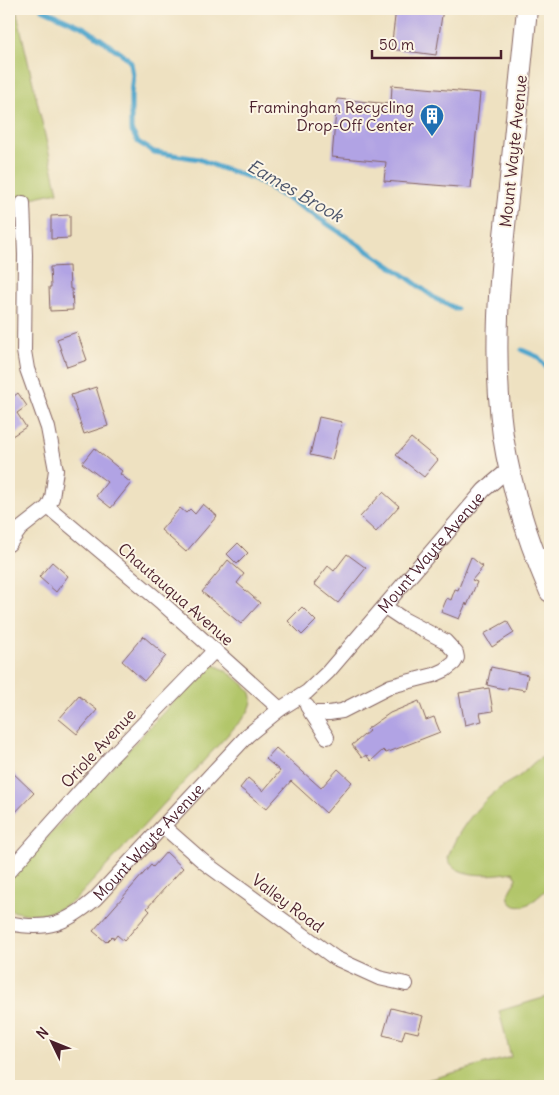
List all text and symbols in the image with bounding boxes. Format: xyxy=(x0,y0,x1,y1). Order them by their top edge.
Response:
scale bar xyxy=(372,28,500,60)
text: 50 m xyxy=(379,35,414,54)
street label: Mount Wayte Avenue xyxy=(495,74,531,228)
place label: Framingham Recycling Drop-Off Center xyxy=(249,97,414,135)
building icon: Framingham Recycling Drop-Off Center xyxy=(419,103,445,137)
water label: Eames Brook xyxy=(243,154,349,228)
street label: Mount Wayte Avenue xyxy=(373,488,488,617)
street label: Chautauqua Avenue xyxy=(114,538,238,650)
street label: Oriole Avenue xyxy=(56,704,140,792)
street label: Mount Wayte Avenue xyxy=(89,779,208,905)
street label: Valley Road xyxy=(248,870,328,936)
north arrow xyxy=(28,1018,78,1068)
text: N xyxy=(33,1023,52,1043)

